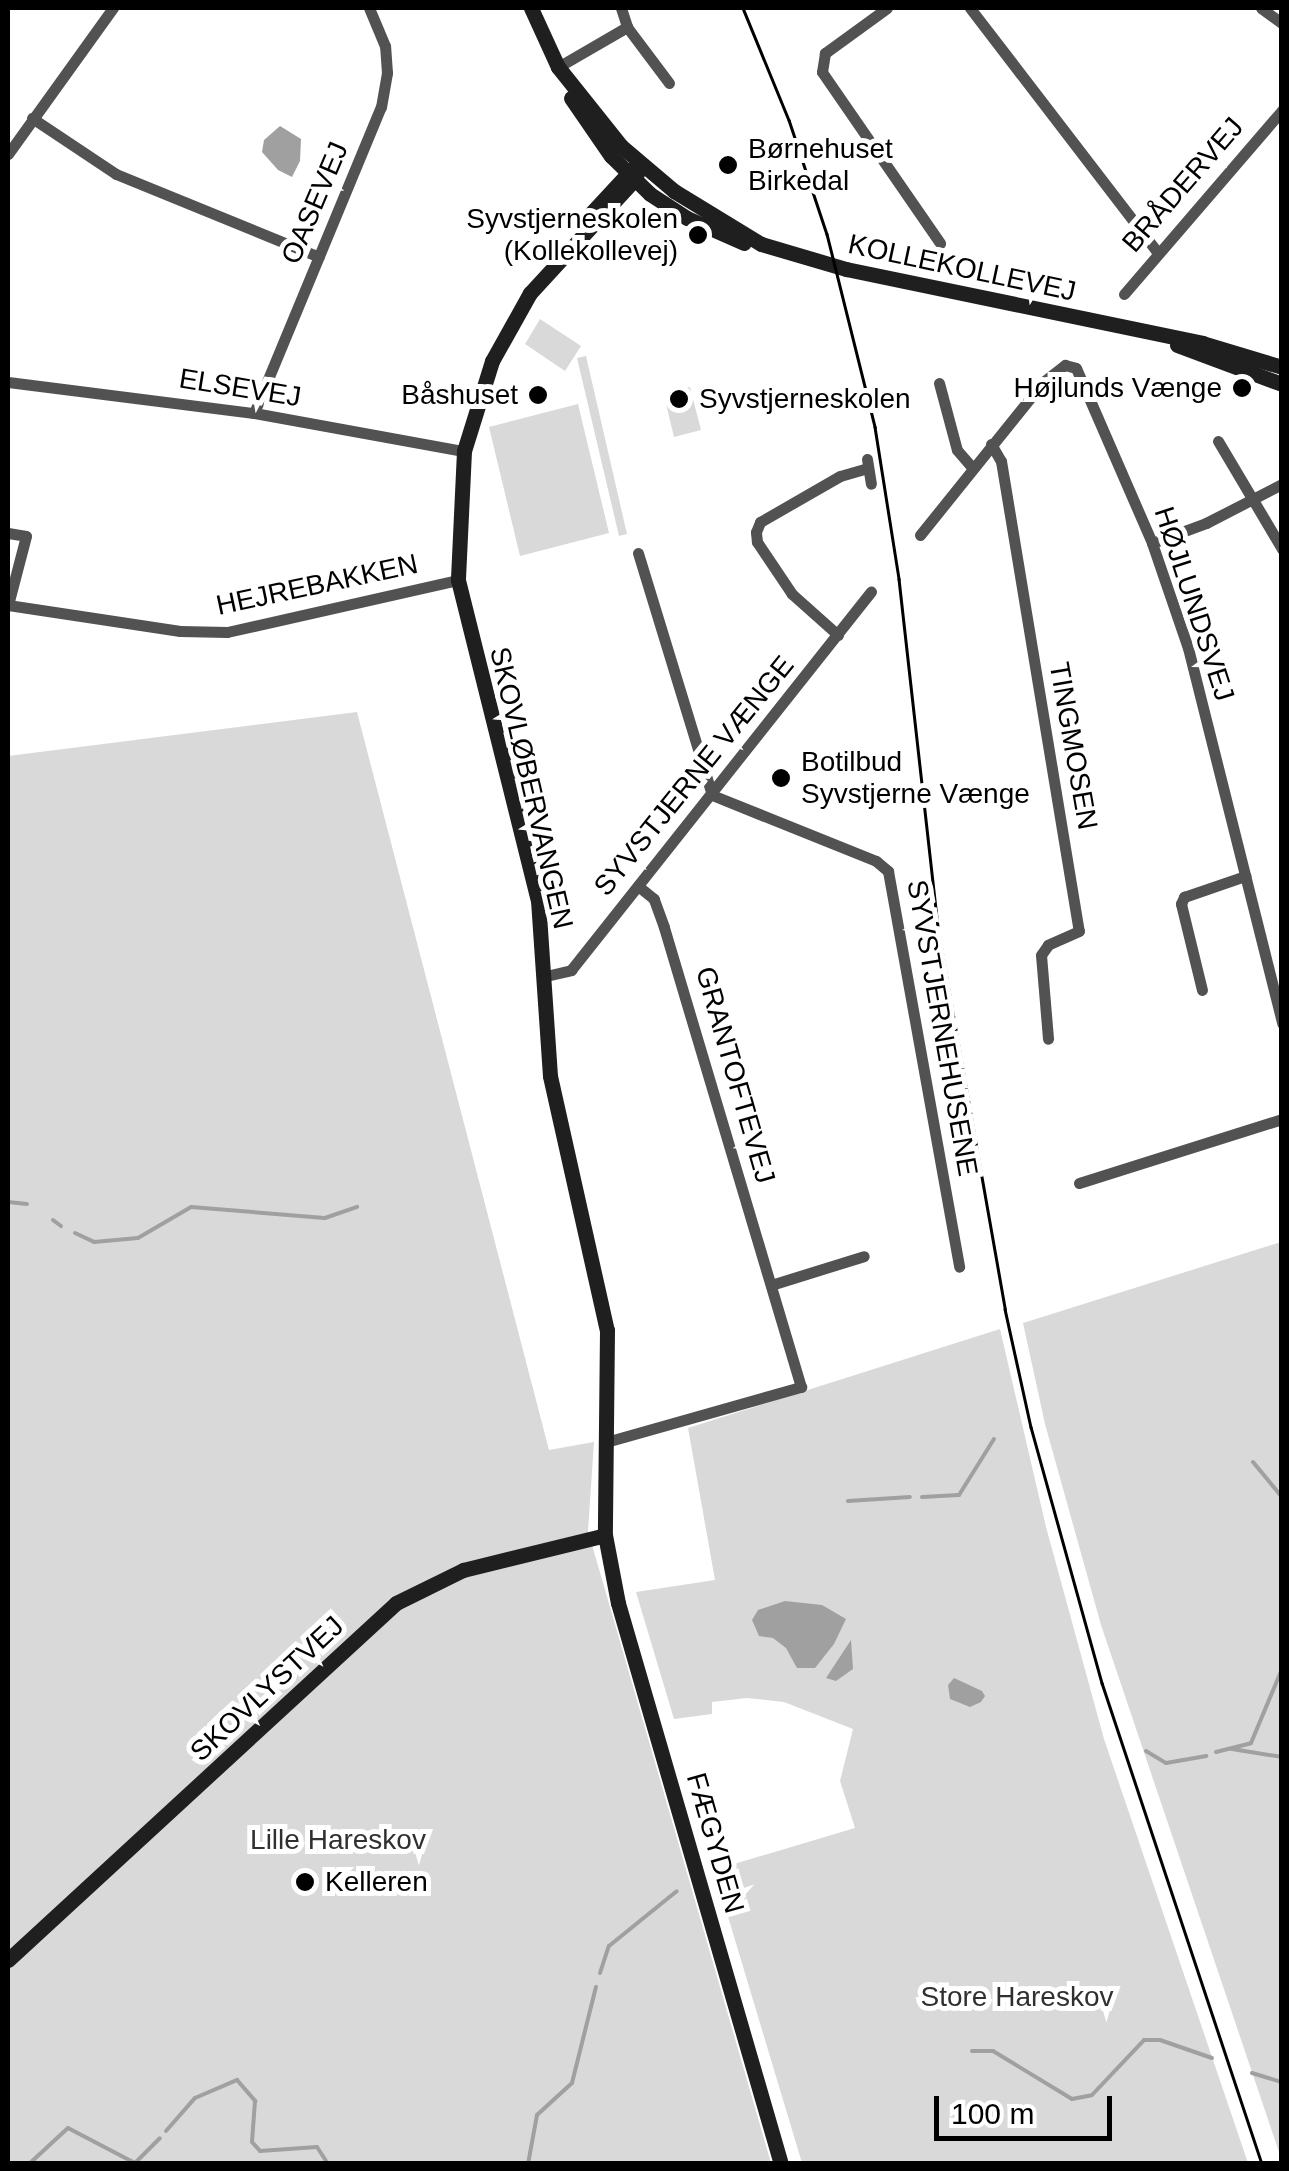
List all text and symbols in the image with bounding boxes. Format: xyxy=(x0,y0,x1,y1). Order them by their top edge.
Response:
street label: BRÅDERVEJ xyxy=(1115,111,1251,259)
place label: Børnehuset Birkedal xyxy=(748,132,893,198)
street label: OASEVEJ xyxy=(274,137,356,269)
marker: Børnehuset Birkedal xyxy=(717,154,739,176)
place label: Syvstjerneskolen (Kollekollevej) xyxy=(466,202,678,268)
marker: Syvstjerneskolen (Kollekollevej) xyxy=(687,224,709,246)
street label: KOLLEKOLLEVEJ xyxy=(845,227,1079,309)
street label: ELSEVEJ xyxy=(177,362,303,414)
place label: Højlunds Vænge xyxy=(1013,371,1222,405)
marker: Højlunds Vænge xyxy=(1231,377,1253,399)
place label: Båshuset xyxy=(401,378,518,412)
place label: Syvstjerneskolen xyxy=(699,382,911,416)
marker: Båshuset xyxy=(527,384,549,406)
marker: Syvstjerneskolen xyxy=(668,388,690,410)
street label: HØJLUNDSVEJ xyxy=(1147,503,1241,705)
street label: HEJREBAKKEN xyxy=(213,547,421,623)
street label: SKOVLØBERVANGEN xyxy=(482,644,580,932)
street label: SYVSTJERNE VÆNGE xyxy=(587,649,801,903)
street label: TINGMOSEN xyxy=(1042,660,1104,832)
place label: Botilbud Syvstjerne Vænge xyxy=(801,745,1030,811)
marker: Botilbud Syvstjerne Vænge xyxy=(770,767,792,789)
street label: SYVSTJERNEHUSENE xyxy=(899,877,985,1179)
street label: GRANTOFTEVEJ xyxy=(688,963,782,1187)
street label: SKOVLYSTVEJ xyxy=(183,1609,351,1769)
street label: FÆGYDEN xyxy=(679,1769,751,1917)
park label: Lille Hareskov xyxy=(250,1823,426,1857)
place label: Kelleren xyxy=(325,1865,428,1899)
marker: Kelleren xyxy=(294,1871,316,1893)
park label: Store Hareskov xyxy=(921,1980,1113,2014)
scale bar xyxy=(939,2076,1116,2138)
text: 100 m xyxy=(951,2097,1034,2130)

